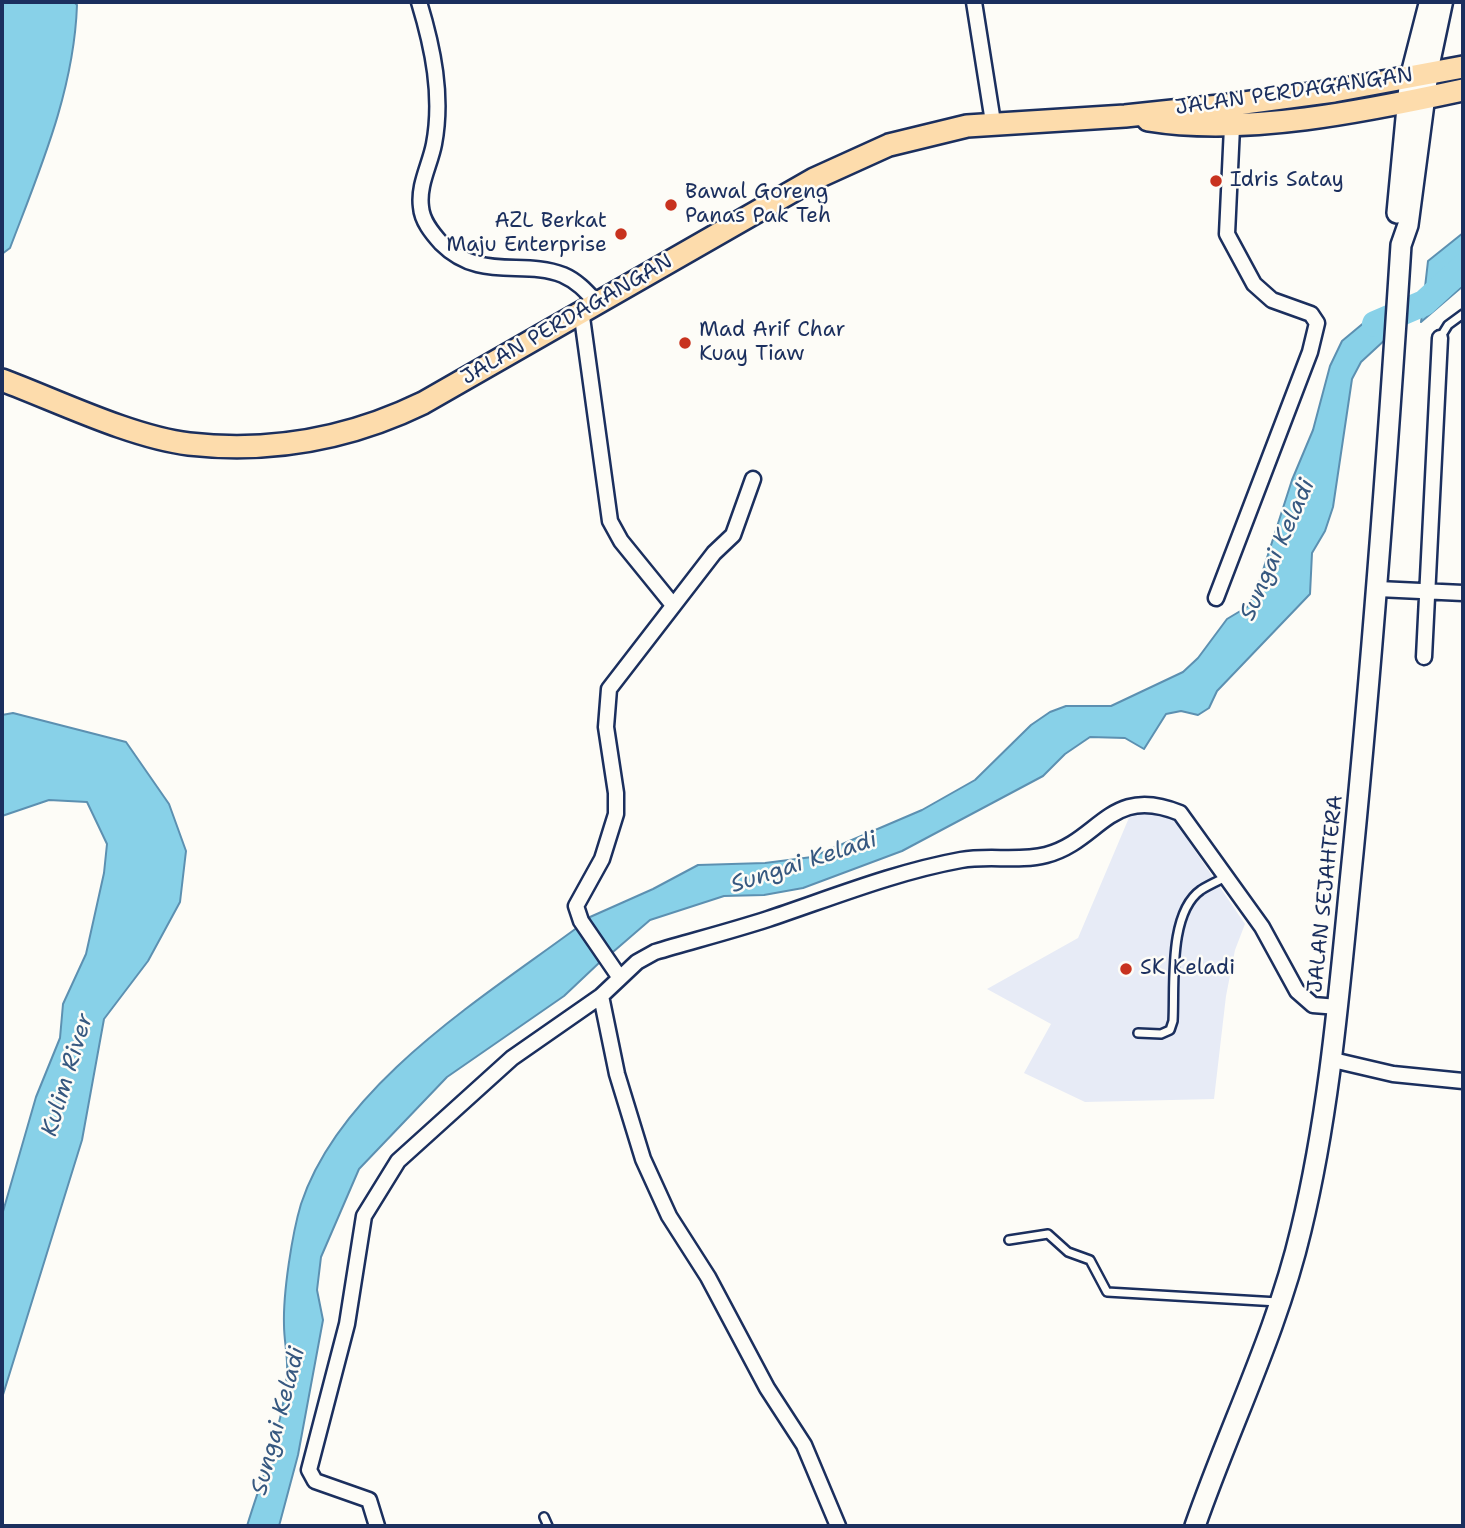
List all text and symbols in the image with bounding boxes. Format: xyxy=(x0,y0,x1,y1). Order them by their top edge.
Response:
street label: JALAN PERDAGANGAN xyxy=(1173,63,1415,121)
place label: Idris Satay xyxy=(1230,168,1344,194)
marker: Idris Satay xyxy=(1208,173,1224,189)
place label: Bawal Goreng Panas Pak Teh xyxy=(685,180,831,230)
marker: Bawal Goreng Panas Pak Teh xyxy=(663,197,679,213)
place label: AZL Berkat Maju Enterprise xyxy=(446,209,607,259)
marker: AZL Berkat Maju Enterprise xyxy=(613,226,629,242)
street label: JALAN PERDAGANGAN xyxy=(457,249,677,391)
place label: Mad Arif Char Kuay Tiaw xyxy=(699,318,845,368)
marker: Mad Arif Char Kuay Tiaw xyxy=(677,335,693,351)
water label: Sungai Keladi xyxy=(1234,475,1322,625)
street label: JALAN SEJAHTERA xyxy=(1303,794,1349,994)
water label: Sungai Keladi xyxy=(727,826,881,900)
place label: SK Keladi xyxy=(1140,956,1235,982)
marker: SK Keladi xyxy=(1118,961,1134,977)
water label: Kulim River xyxy=(36,1010,100,1140)
water label: Sungai Keladi xyxy=(246,1344,312,1498)

